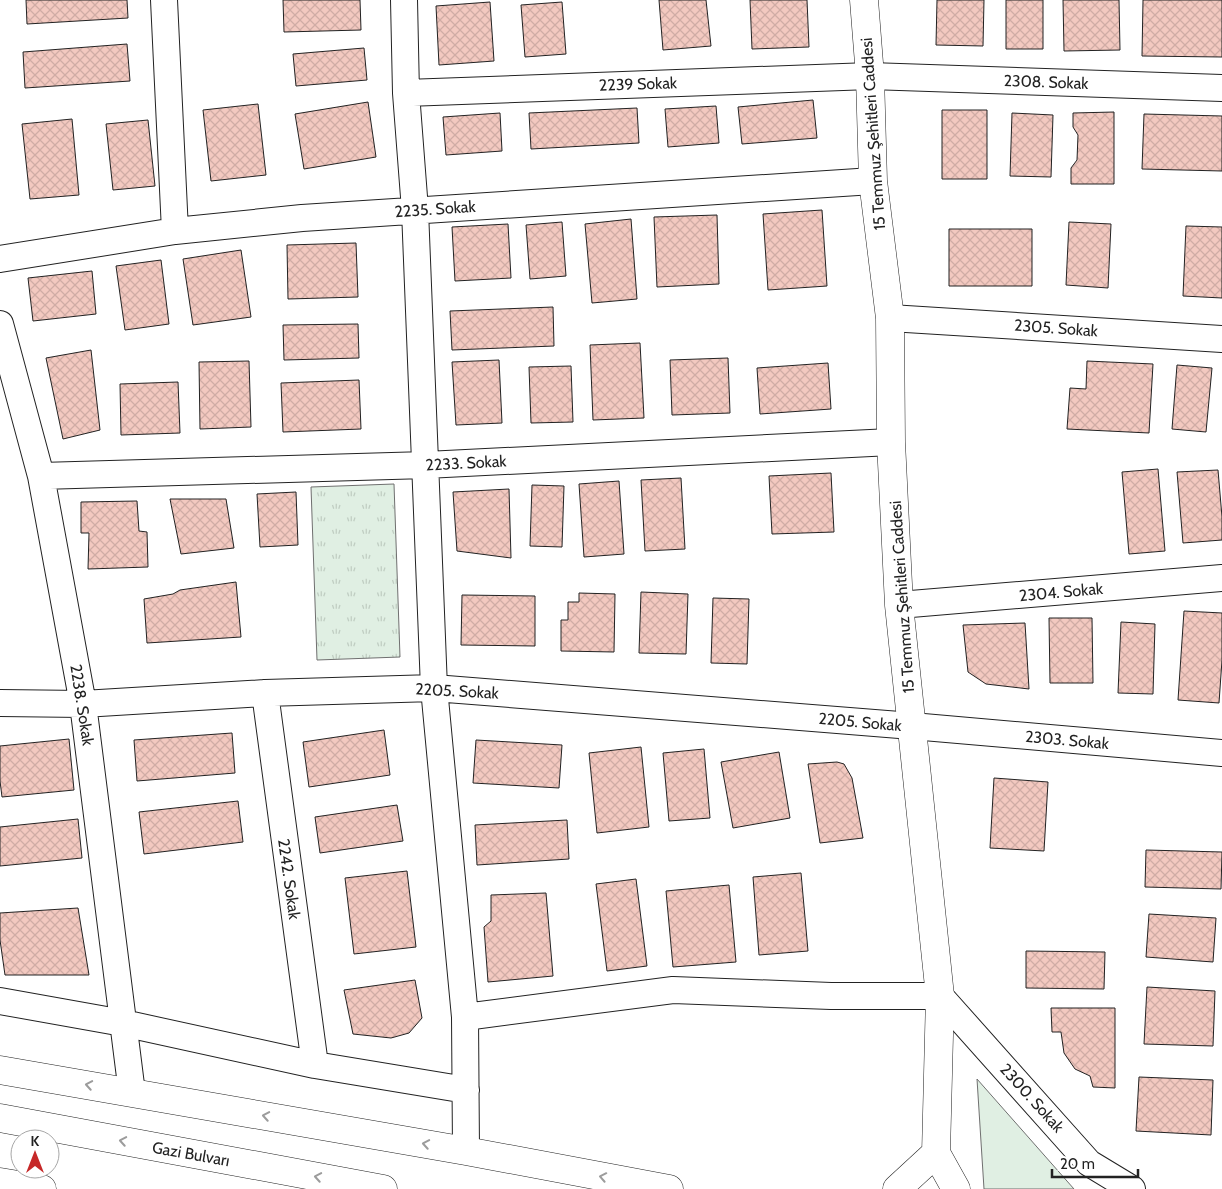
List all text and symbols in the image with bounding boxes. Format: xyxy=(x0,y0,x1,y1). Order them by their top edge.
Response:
street label: 15 Temmuz Şehitleri Caddesi xyxy=(857,37,889,231)
street label: 2308. Sokak xyxy=(1003,71,1090,93)
street label: 2239 Sokak xyxy=(599,73,678,95)
street label: 2235. Sokak xyxy=(394,197,477,221)
street label: 2305. Sokak xyxy=(1014,316,1099,340)
street label: 2233. Sokak xyxy=(425,451,508,475)
street label: 15 Temmuz Şehitleri Caddesi xyxy=(886,500,918,694)
street label: 2304. Sokak xyxy=(1018,579,1105,605)
street label: 2238. Sokak xyxy=(66,663,98,748)
street label: 2205. Sokak xyxy=(415,679,500,703)
street label: 2205. Sokak xyxy=(818,709,903,735)
street label: 2303. Sokak xyxy=(1024,727,1110,753)
street label: 2242. Sokak xyxy=(274,837,304,921)
street label: 2300. Sokak xyxy=(996,1060,1068,1137)
one-way arrow xyxy=(85,1081,93,1091)
one-way arrow xyxy=(262,1112,271,1122)
north arrow xyxy=(10,1129,60,1179)
text: K xyxy=(31,1132,40,1150)
one-way arrow xyxy=(119,1136,128,1147)
street label: Gazi Bulvarı xyxy=(151,1138,231,1170)
one-way arrow xyxy=(422,1139,431,1149)
scale bar xyxy=(1052,1146,1138,1178)
text: 20 m xyxy=(1060,1155,1095,1173)
one-way arrow xyxy=(313,1172,322,1183)
one-way arrow xyxy=(599,1172,608,1182)

